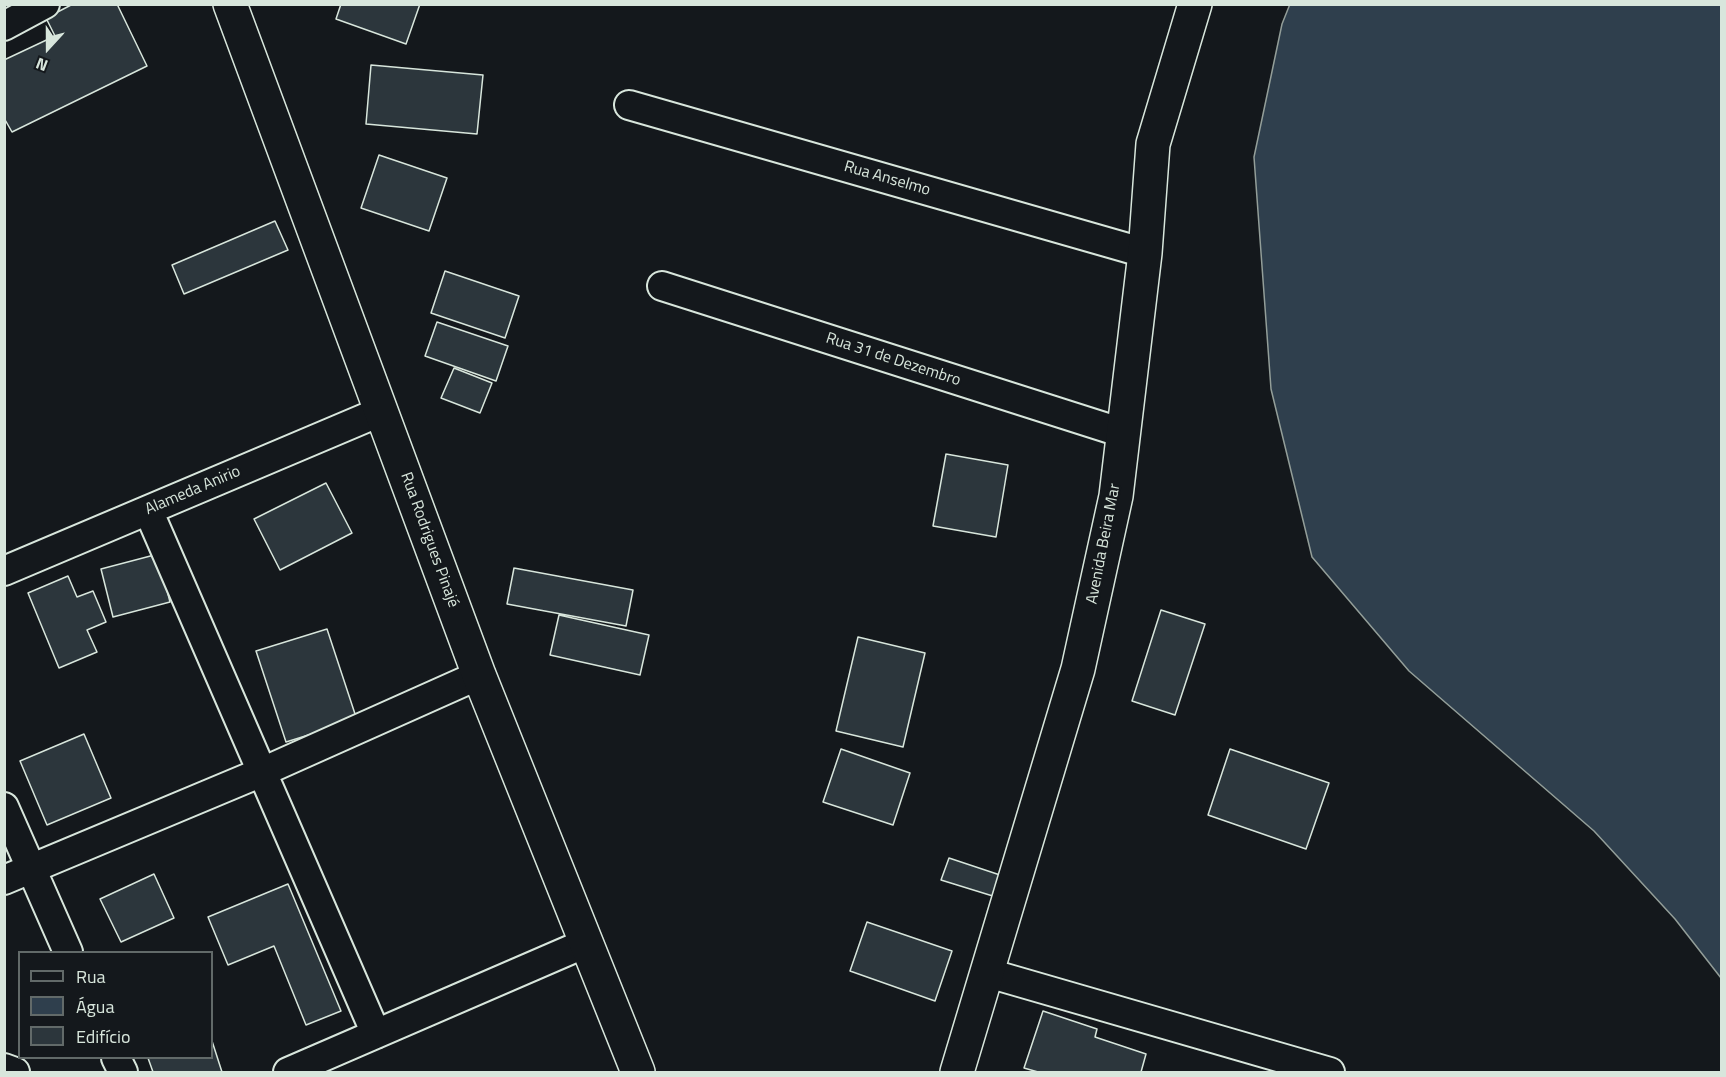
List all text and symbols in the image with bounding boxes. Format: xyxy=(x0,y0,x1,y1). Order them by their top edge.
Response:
north arrow xyxy=(18,18,78,78)
text: N xyxy=(32,52,51,78)
street label: Rua Anselmo xyxy=(842,158,932,200)
street label: Rua 31 de Dezembro xyxy=(823,329,963,391)
street label: Alameda Anirio xyxy=(142,462,244,520)
street label: Rua Rodrigues Pinajé xyxy=(396,470,462,610)
street label: Avenida Beira Mar xyxy=(1083,482,1125,606)
legend xyxy=(18,951,213,1059)
text: Rua xyxy=(76,963,106,990)
text: Água xyxy=(76,993,114,1020)
text: Edifício xyxy=(76,1023,130,1050)

